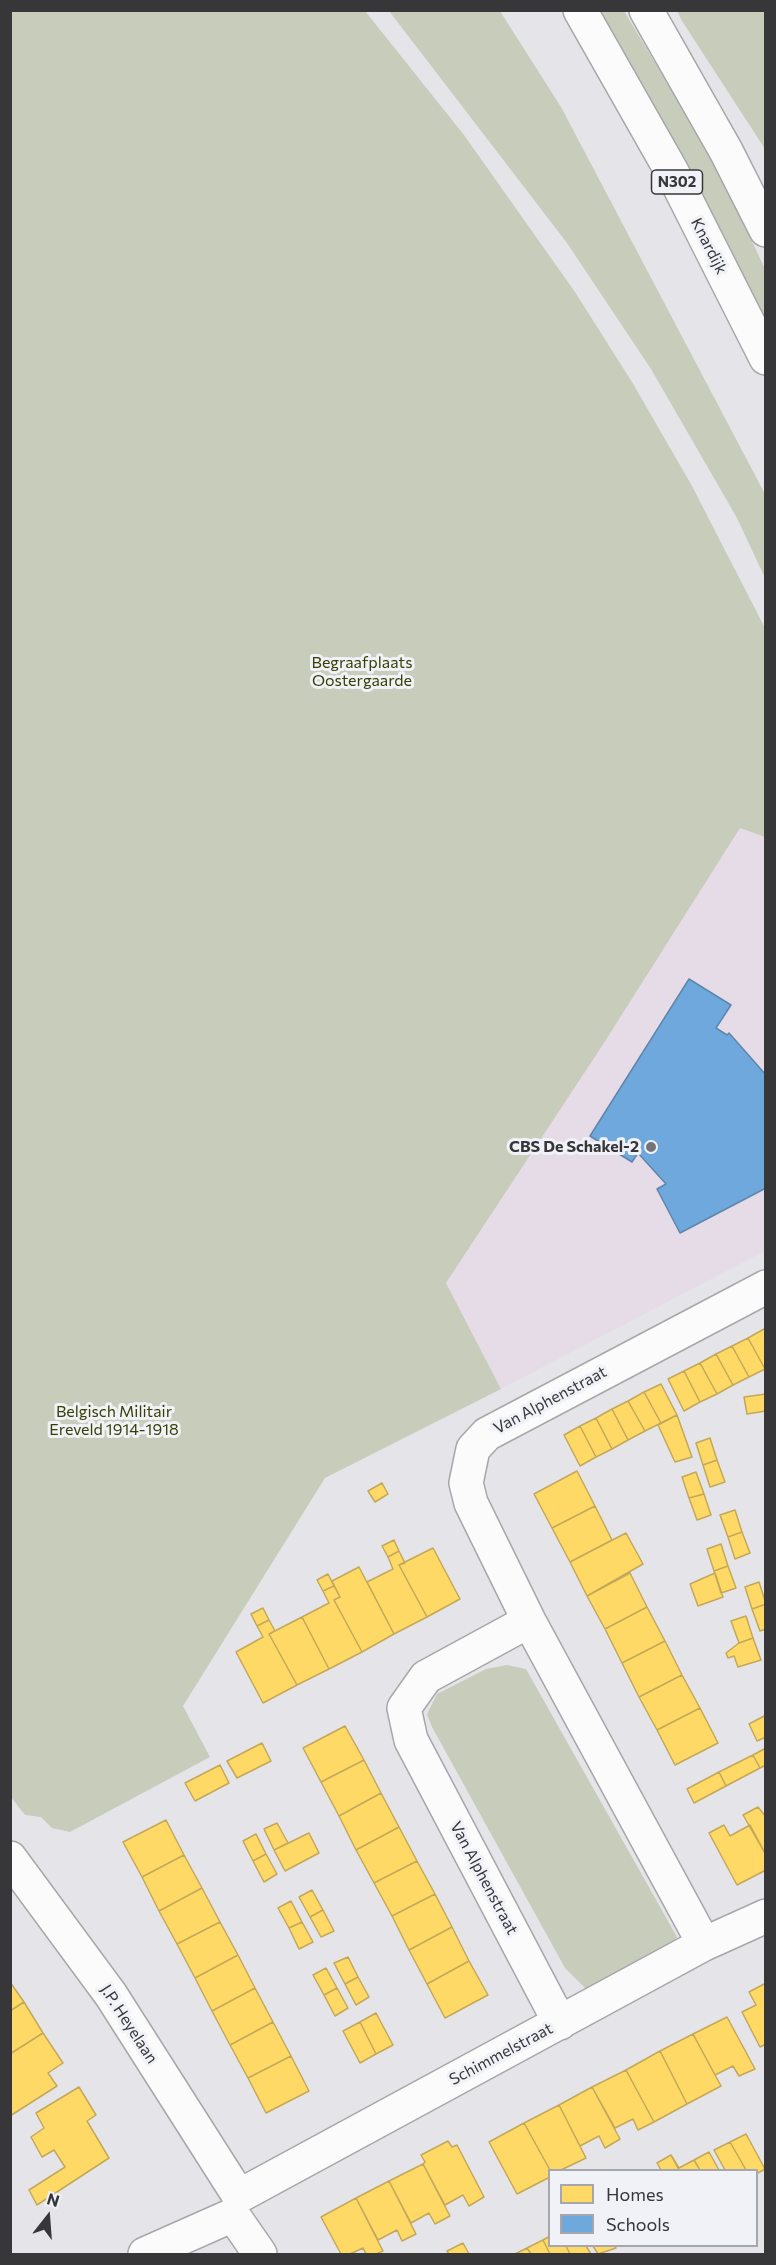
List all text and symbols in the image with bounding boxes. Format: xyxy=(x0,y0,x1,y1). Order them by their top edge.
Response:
road number: N302 xyxy=(652,170,702,194)
street label: Knardijk xyxy=(687,215,731,277)
park label: Begraafplaats Oostergaarde xyxy=(312,653,412,691)
place label: CBS De Schakel-2 xyxy=(509,1137,639,1157)
marker: CBS De Schakel-2 xyxy=(644,1140,658,1154)
street label: Van Alphenstraat xyxy=(490,1362,610,1438)
park label: Belgisch Militair Ereveld 1914-1918 xyxy=(49,1402,179,1440)
street label: Van Alphenstraat xyxy=(446,1818,522,1938)
street label: J.P. Heyelaan xyxy=(96,1981,162,2067)
street label: Schimmelstraat xyxy=(446,2019,556,2089)
legend xyxy=(548,2169,758,2247)
text: Homes xyxy=(606,2183,664,2205)
north arrow xyxy=(18,2187,78,2247)
text: N xyxy=(45,2188,62,2210)
text: Schools xyxy=(606,2213,670,2235)

